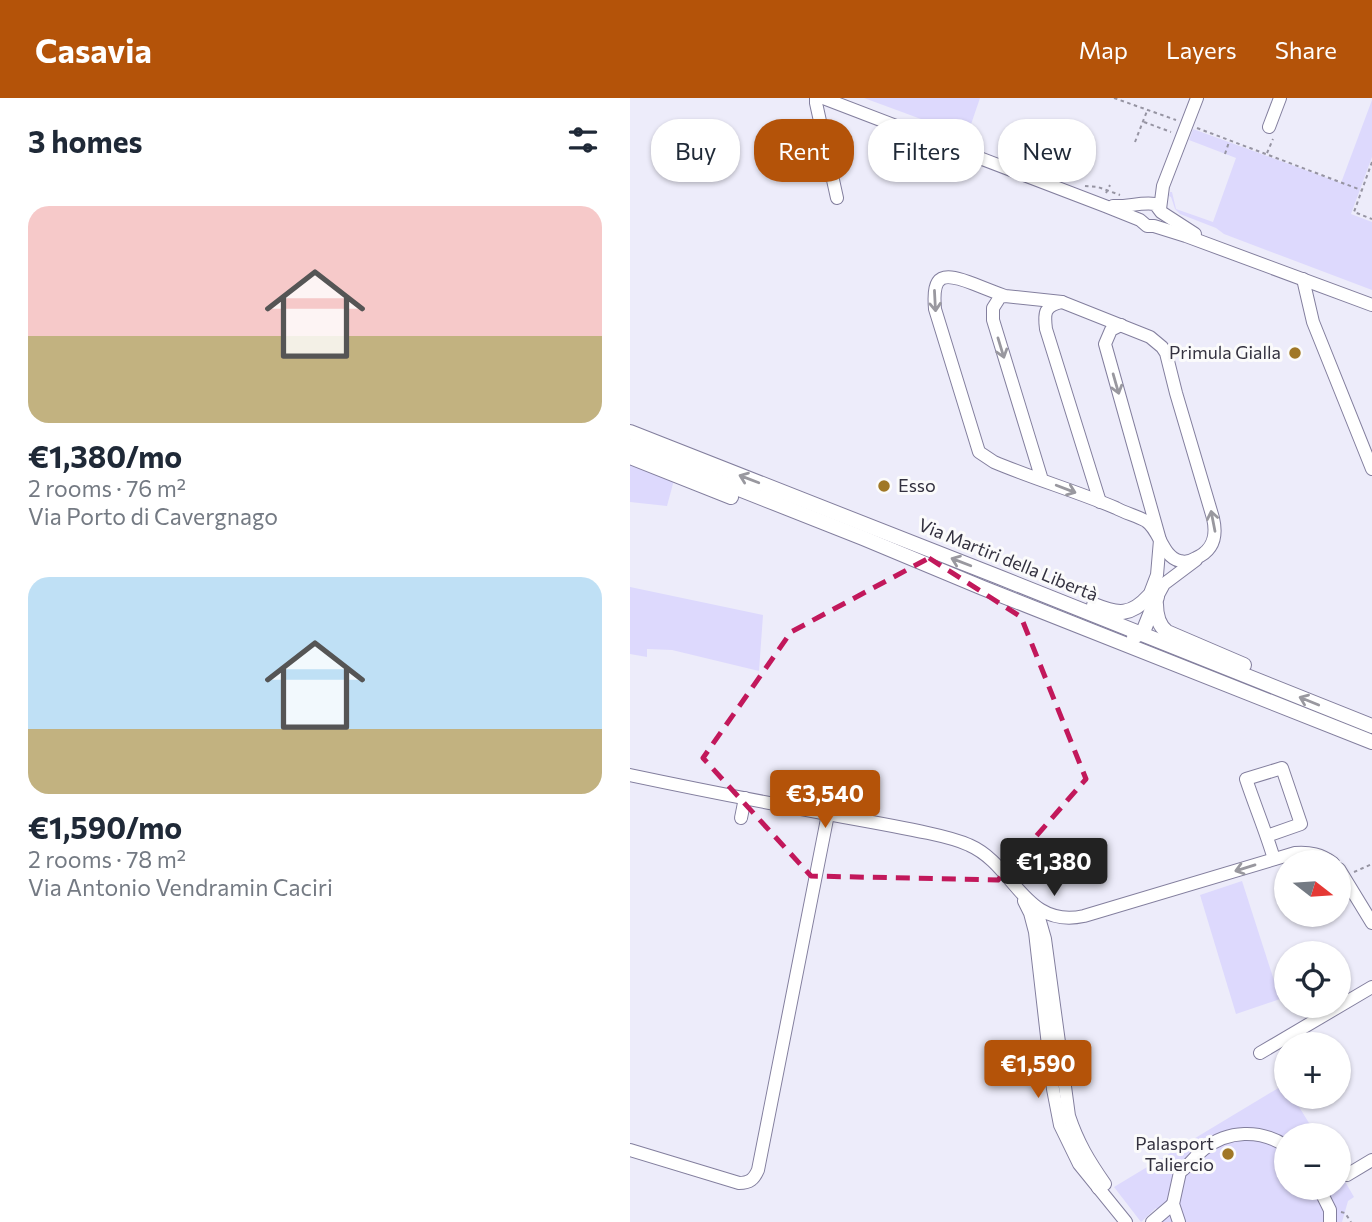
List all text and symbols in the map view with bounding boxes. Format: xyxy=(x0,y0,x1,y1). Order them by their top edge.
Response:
text: Casavia xyxy=(35,29,152,70)
text: Map xyxy=(1079,35,1128,64)
text: Layers xyxy=(1166,35,1237,64)
text: Share xyxy=(1275,35,1337,64)
chip: Buy xyxy=(651,119,740,182)
chip: Rent xyxy=(754,119,854,182)
chip: Filters xyxy=(868,119,984,182)
chip: New xyxy=(998,119,1096,182)
icon: filters xyxy=(564,121,602,159)
text: 3 homes xyxy=(28,122,142,159)
icon: home xyxy=(252,251,378,377)
one-way arrow xyxy=(929,289,942,312)
one-way arrow xyxy=(996,337,1008,359)
place label: Primula Gialla xyxy=(1169,341,1281,363)
marker: Primula Gialla xyxy=(1287,345,1303,361)
one-way arrow xyxy=(1110,373,1123,395)
text: €1,380/mo xyxy=(28,437,182,474)
one-way arrow xyxy=(739,472,760,484)
text: 2 rooms · 76 m² xyxy=(28,474,186,502)
place label: Esso xyxy=(898,474,936,496)
marker: Esso xyxy=(876,478,892,494)
one-way arrow xyxy=(1054,483,1076,496)
text: Via Porto di Cavergnago xyxy=(28,502,278,530)
one-way arrow xyxy=(1206,510,1219,533)
street label: Via Martiri della Libertà xyxy=(915,513,1101,605)
one-way arrow xyxy=(950,555,972,568)
icon: home xyxy=(252,622,378,748)
one-way arrow xyxy=(1298,693,1320,706)
pin: €3,540 xyxy=(768,770,882,830)
text: €3,540 xyxy=(786,779,864,807)
text: €1,590/mo xyxy=(28,808,182,845)
pin: €1,380 xyxy=(997,838,1111,898)
text: 2 rooms · 78 m² xyxy=(28,845,186,873)
text: €1,380 xyxy=(1016,847,1092,875)
north arrow xyxy=(1274,850,1351,928)
map controls xyxy=(1274,850,1351,1200)
one-way arrow xyxy=(1234,863,1256,876)
text: Via Antonio Vendramin Caciri xyxy=(28,873,333,901)
button: locate xyxy=(1274,941,1351,1018)
button: + xyxy=(1274,1032,1351,1109)
pin: €1,590 xyxy=(981,1040,1095,1100)
text: €1,590 xyxy=(1000,1049,1076,1077)
button: − xyxy=(1274,1123,1351,1200)
place label: Palasport Taliercio xyxy=(1135,1132,1214,1175)
marker: Palasport Taliercio xyxy=(1220,1146,1236,1162)

